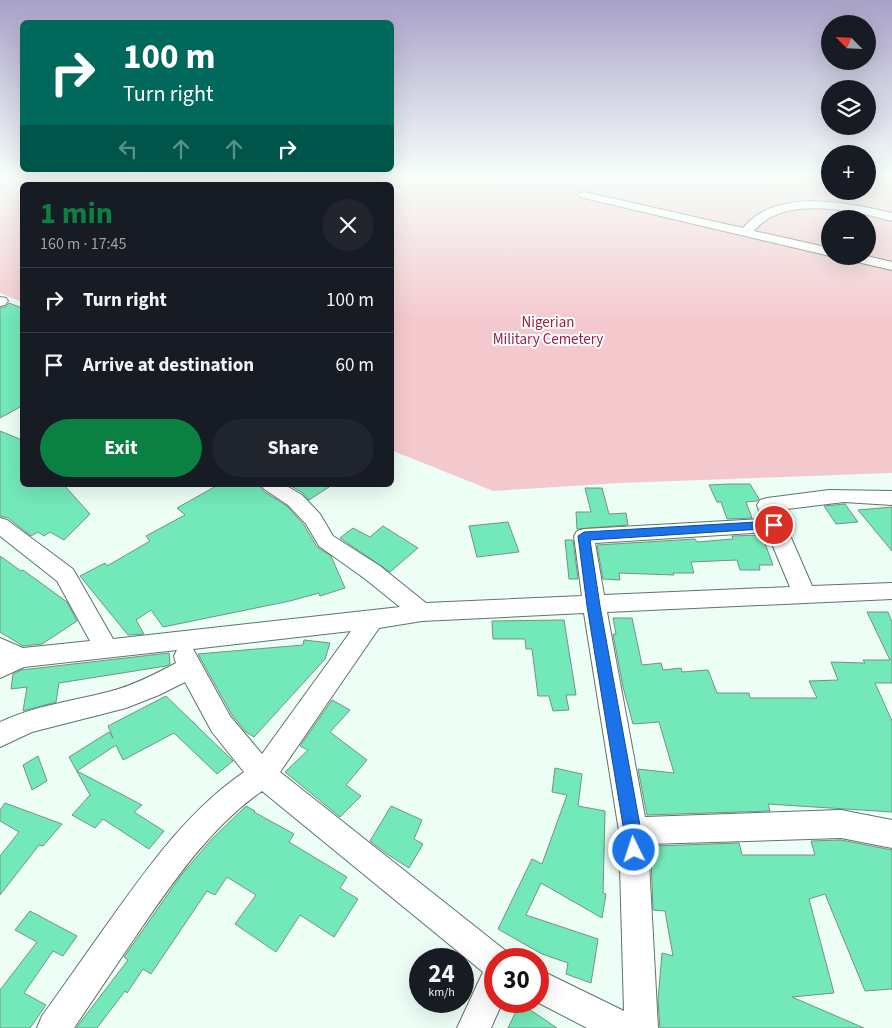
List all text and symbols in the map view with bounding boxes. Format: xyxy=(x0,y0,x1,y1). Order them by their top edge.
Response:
north arrow xyxy=(821,15,876,70)
map controls xyxy=(821,15,876,265)
text: 100 m xyxy=(123,32,215,82)
icon: right xyxy=(40,40,105,105)
text: Turn right xyxy=(123,78,213,110)
button: layers xyxy=(821,80,876,135)
icon: left xyxy=(114,135,142,163)
icon: ahead xyxy=(167,135,195,163)
icon: ahead xyxy=(220,135,248,163)
icon: right xyxy=(273,135,301,163)
button: + xyxy=(821,145,876,200)
text: 1 min xyxy=(40,192,113,235)
button: close xyxy=(322,199,374,251)
button: − xyxy=(821,210,876,265)
text: 160 m · 17:45 xyxy=(40,233,127,255)
icon: right xyxy=(40,286,68,314)
text: Turn right xyxy=(83,287,167,314)
text: 100 m xyxy=(326,287,374,314)
park label: Nigerian Military Cemetery xyxy=(493,312,603,350)
icon: arrive xyxy=(40,351,68,379)
text: Arrive at destination xyxy=(83,352,254,379)
text: 60 m xyxy=(336,352,374,379)
button: Exit xyxy=(40,419,202,477)
button: Share xyxy=(212,419,374,477)
pin xyxy=(753,504,795,546)
icon: arrive xyxy=(760,511,788,539)
position arrow xyxy=(607,823,659,875)
speed limit sign: 30 xyxy=(484,948,549,1013)
text: 24 xyxy=(428,956,455,992)
text: km/h xyxy=(428,984,455,1001)

